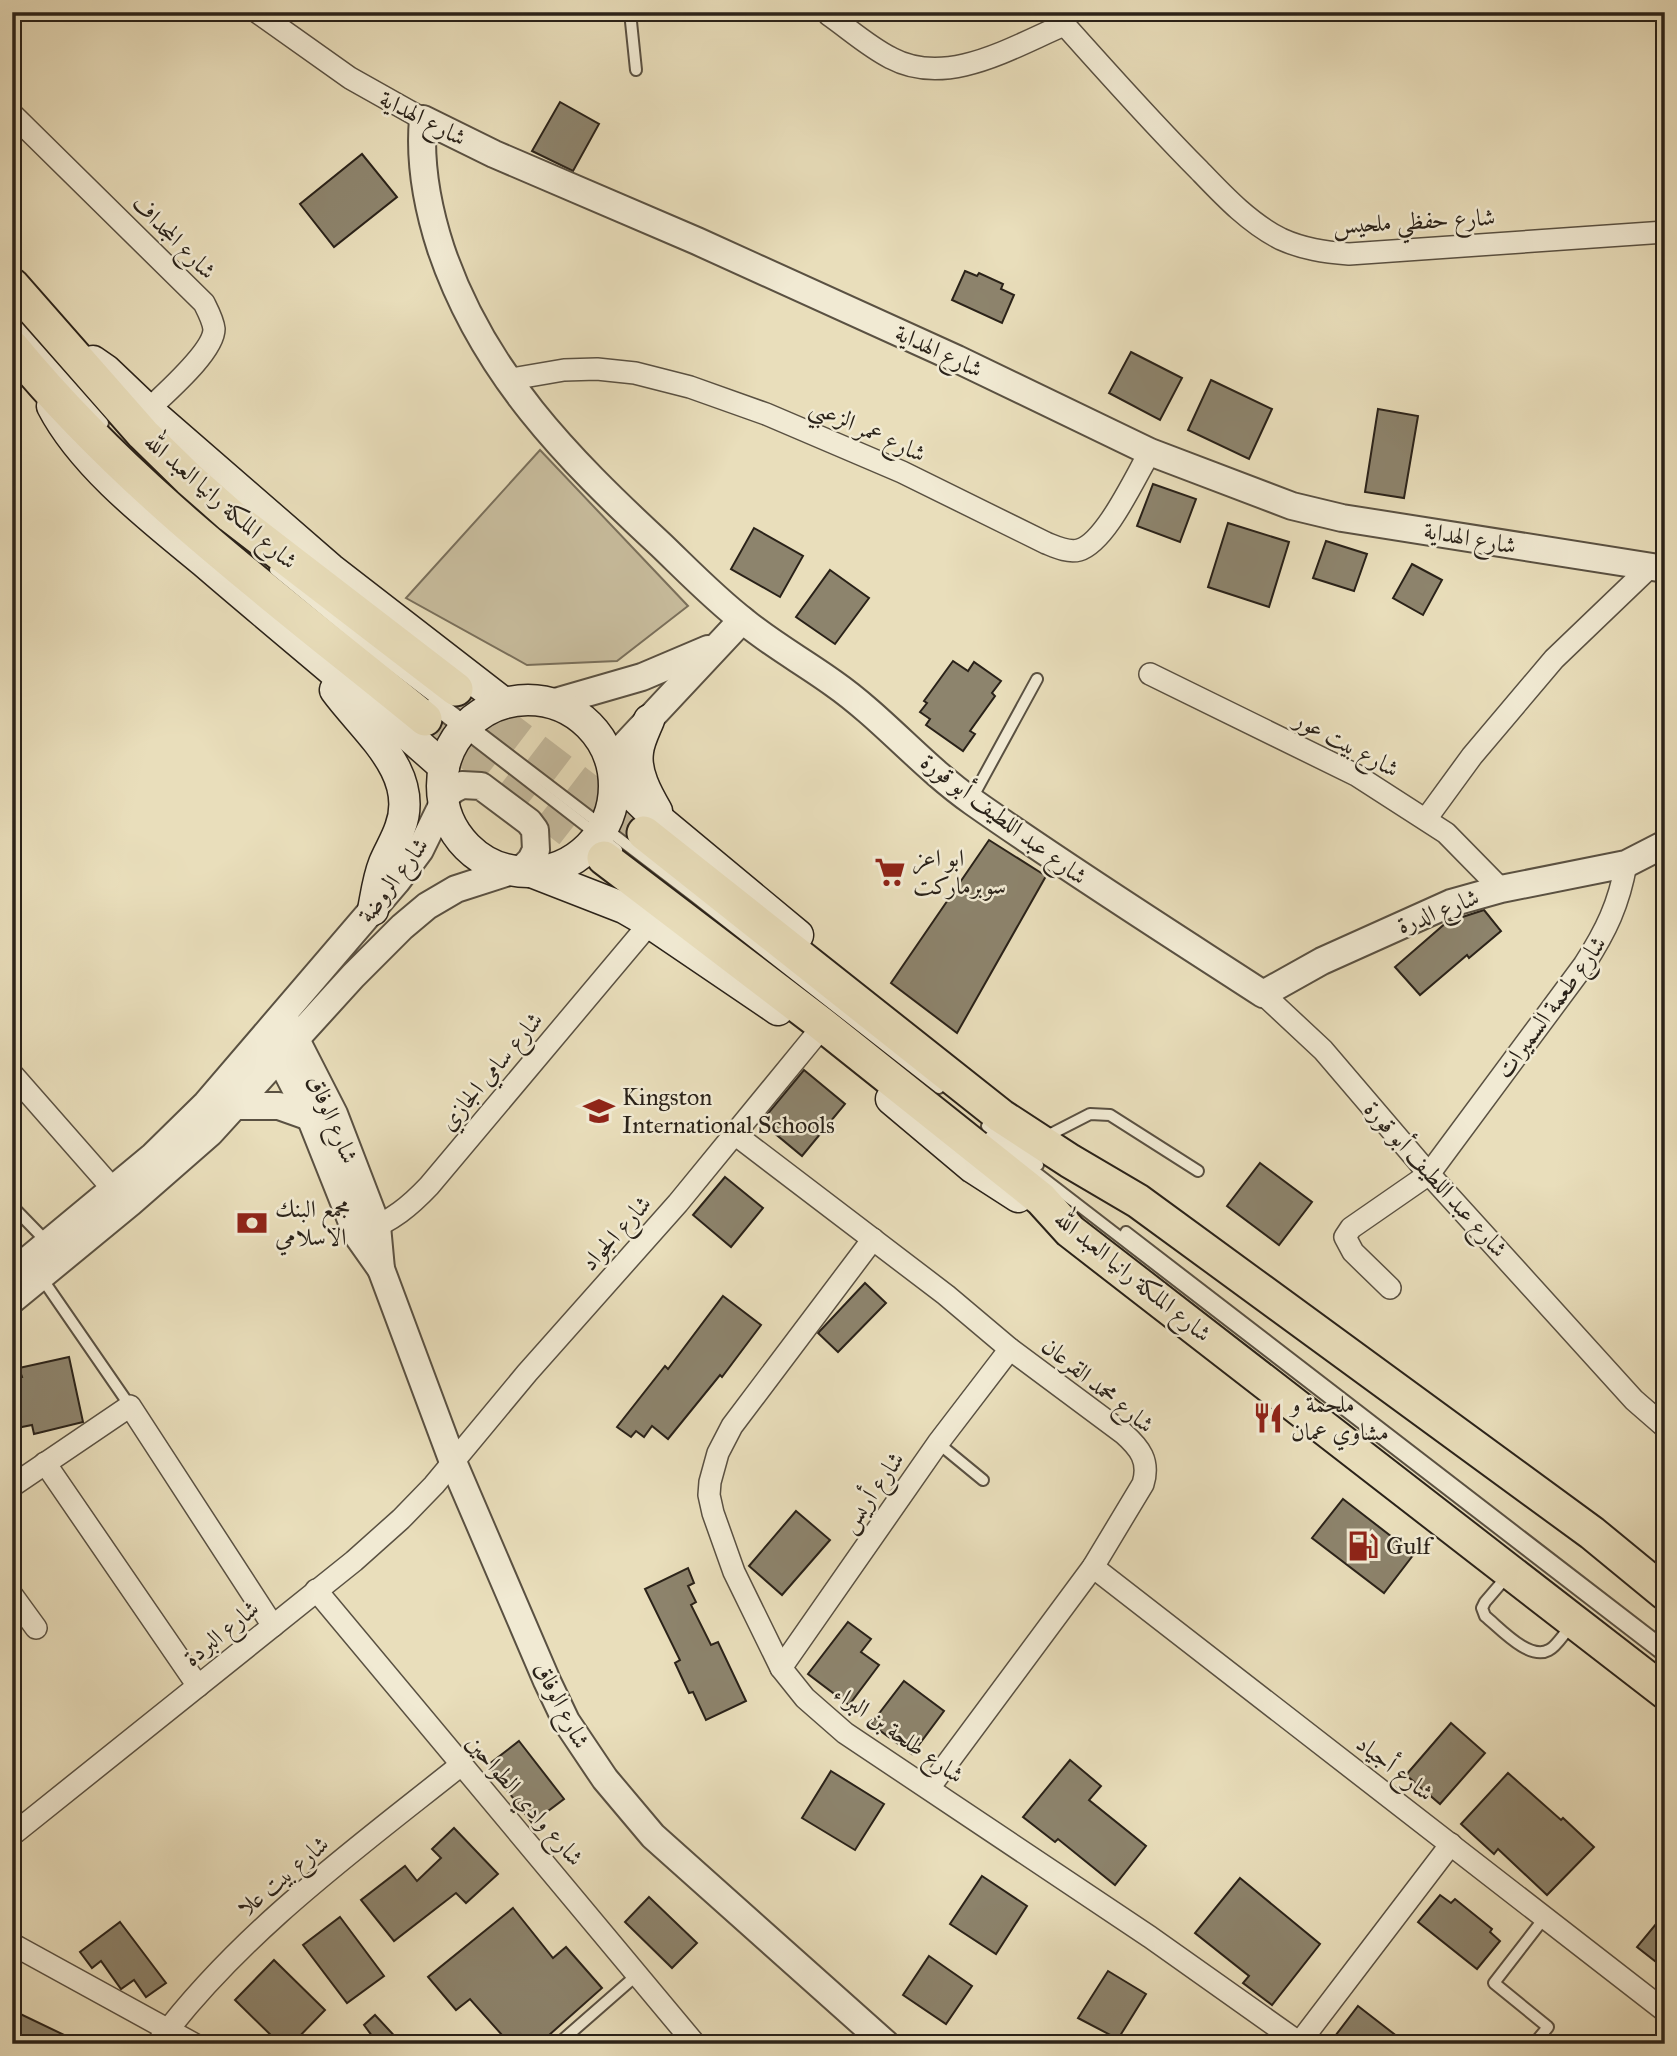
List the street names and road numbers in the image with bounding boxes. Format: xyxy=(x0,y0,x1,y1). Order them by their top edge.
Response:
street label: شارع الهداية xyxy=(372,83,471,157)
street label: شارع المجداف xyxy=(122,188,223,289)
street label: شارع حفظي ملحيس xyxy=(1332,202,1496,248)
street label: شارع الهداية xyxy=(888,318,988,389)
street label: شارع عمر الزعبي xyxy=(803,391,931,475)
street label: شارع الملكة رانيا العبد الله xyxy=(135,423,307,580)
street label: شارع الهداية xyxy=(1421,515,1519,566)
street label: شارع بيت عور xyxy=(1286,703,1404,788)
street label: شارع عبد اللطيف أبو قورة xyxy=(912,745,1094,895)
street label: شارع الروضة xyxy=(351,831,439,932)
street label: شارع الدرة xyxy=(1393,882,1485,945)
street label: شارع طعمة السميرات xyxy=(1489,930,1617,1087)
street label: شارع سامي الجازي xyxy=(433,1006,553,1140)
street label: شارع الوفاق xyxy=(296,1070,365,1170)
street label: شارع عبد اللطيف أبو قورة xyxy=(1354,1093,1516,1267)
street label: شارع الجواد xyxy=(574,1189,661,1280)
street label: شارع الملكة رانيا العبد الله xyxy=(1045,1200,1220,1352)
street label: شارع محمد القرعان xyxy=(1033,1331,1160,1443)
street label: شارع أريس xyxy=(832,1444,915,1541)
street label: شارع البردة xyxy=(177,1593,268,1677)
street label: شارع الوفاق xyxy=(523,1656,597,1756)
street label: شارع طلحة بن البراء xyxy=(825,1678,970,1794)
street label: شارع أجياد xyxy=(1347,1727,1441,1812)
street label: شارع وادي الطواحين xyxy=(456,1728,590,1875)
street label: شارع بيت علا xyxy=(231,1829,338,1927)

